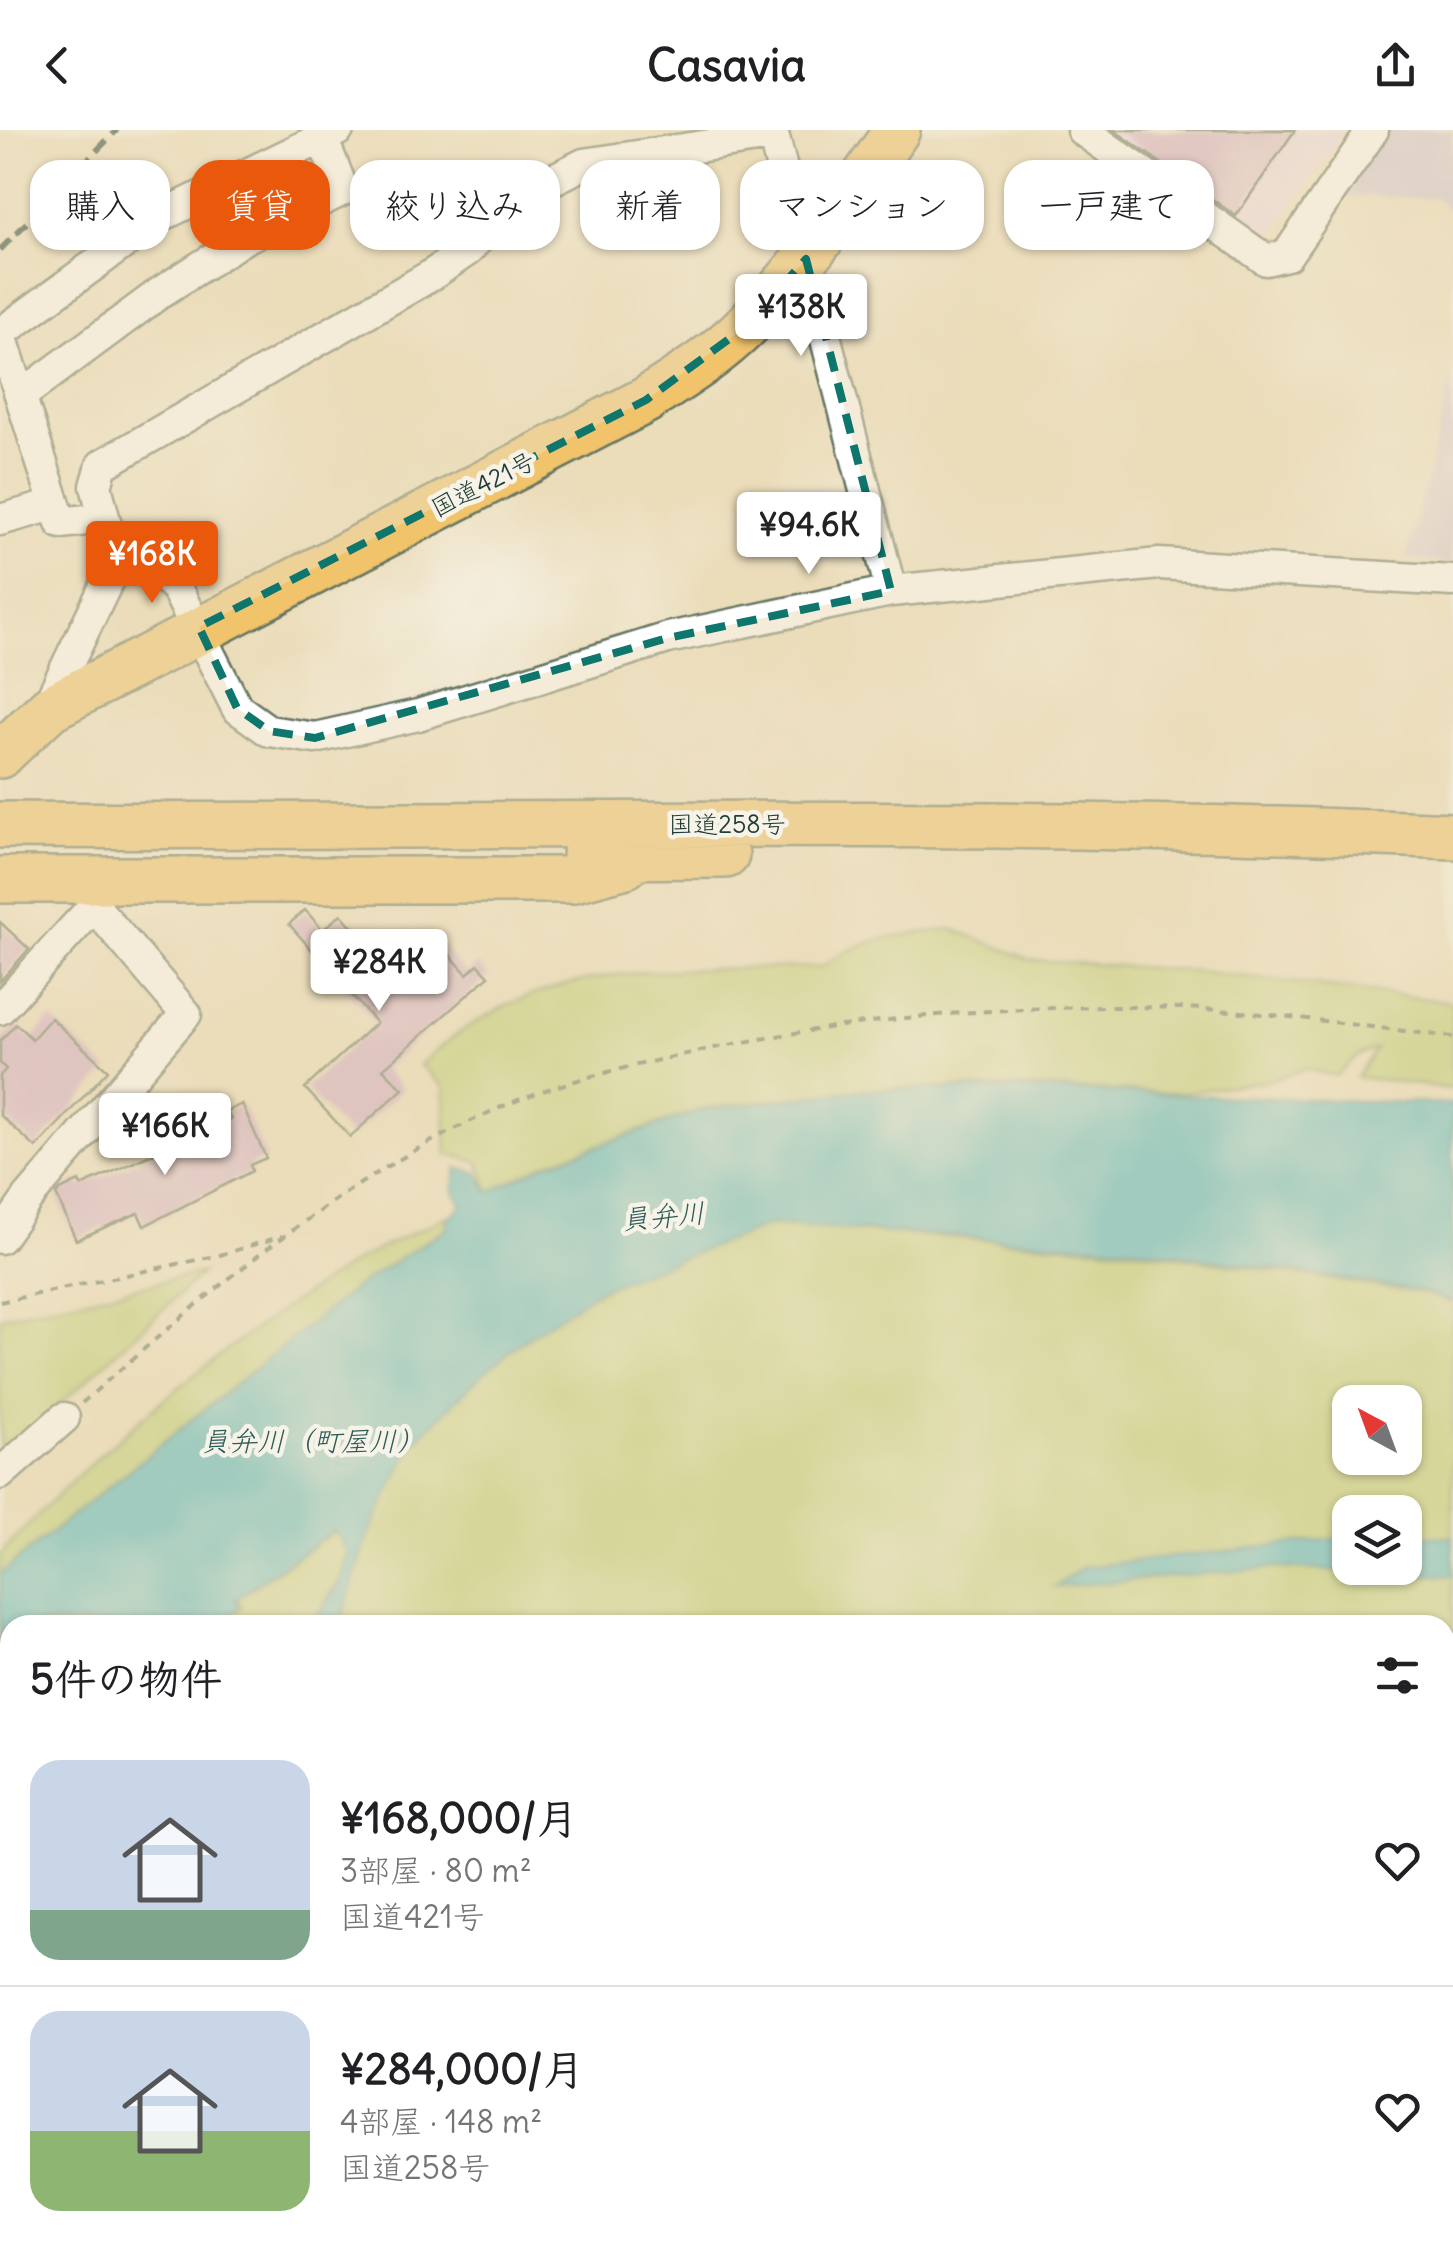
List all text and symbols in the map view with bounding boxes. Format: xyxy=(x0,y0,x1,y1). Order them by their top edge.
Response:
text: Casavia xyxy=(647,37,806,93)
icon: back xyxy=(30,38,85,93)
icon: share xyxy=(1368,38,1423,93)
chip: 購入 xyxy=(30,160,170,250)
chip: 賃貸 xyxy=(190,160,330,250)
chip: 絞り込み xyxy=(350,160,560,250)
chip: 新着 xyxy=(580,160,720,250)
chip: マンション xyxy=(740,160,984,250)
chip: 一戸建て xyxy=(1004,160,1214,250)
pin: ¥138K xyxy=(731,274,871,359)
text: ¥138K xyxy=(757,286,845,327)
street label: 国道421号 xyxy=(425,444,541,524)
pin: ¥94.6K xyxy=(728,492,890,577)
text: ¥94.6K xyxy=(759,504,859,545)
pin: ¥168K xyxy=(82,521,222,606)
text: ¥168K xyxy=(108,533,196,574)
street label: 国道258号 xyxy=(668,808,786,840)
pin: ¥284K xyxy=(309,929,449,1014)
text: ¥284K xyxy=(333,941,425,982)
pin: ¥166K xyxy=(95,1093,235,1178)
text: ¥166K xyxy=(121,1105,209,1146)
water label: 員弁川 xyxy=(620,1194,706,1238)
north arrow xyxy=(1332,1385,1422,1475)
map controls xyxy=(1332,1385,1422,1585)
water label: 員弁川（町屋川） xyxy=(201,1423,425,1459)
button: layers xyxy=(1332,1495,1422,1585)
icon: filters xyxy=(1370,1648,1425,1703)
text: 5件の物件 xyxy=(30,1653,222,1705)
text: ¥168,000/月 xyxy=(340,1792,578,1844)
icon: home xyxy=(110,1800,230,1920)
icon: heart xyxy=(1370,1833,1425,1888)
text: 3部屋 · 80 m² xyxy=(340,1850,532,1891)
text: 国道421号 xyxy=(340,1896,485,1937)
text: ¥284,000/月 xyxy=(340,2043,585,2095)
icon: home xyxy=(110,2051,230,2171)
icon: heart xyxy=(1370,2084,1425,2139)
text: 4部屋 · 148 m² xyxy=(340,2101,542,2142)
text: 国道258号 xyxy=(340,2147,490,2188)

